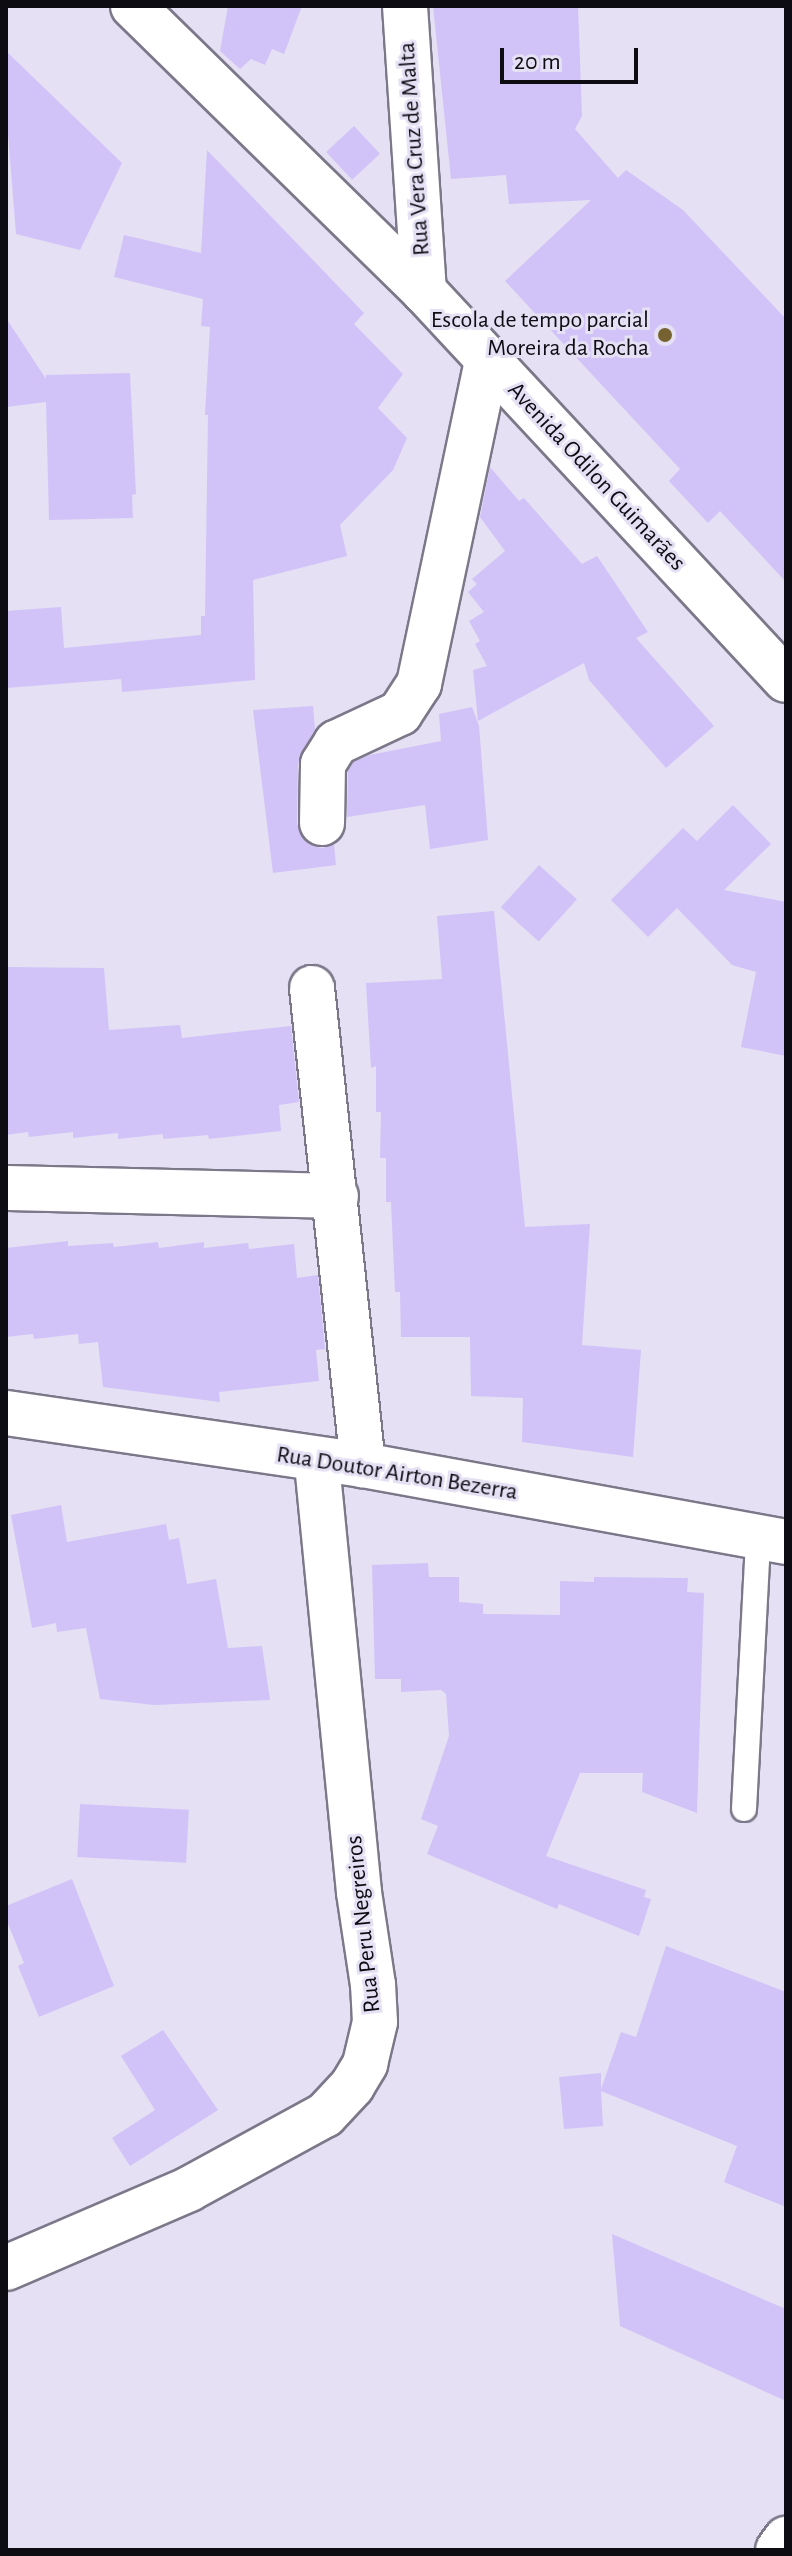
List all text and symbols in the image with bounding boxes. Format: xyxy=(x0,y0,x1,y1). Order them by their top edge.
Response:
scale bar xyxy=(504,32,642,82)
street label: Rua Vera Cruz de Malta xyxy=(393,41,437,257)
text: 20 m xyxy=(514,50,561,74)
place label: Escola de tempo parcial Moreira da Rocha xyxy=(431,307,649,363)
marker: Escola de tempo parcial Moreira da Rocha xyxy=(656,326,674,344)
street label: Avenida Odilon Guimarães xyxy=(501,377,691,577)
street label: Rua Doutor Airton Bezerra xyxy=(274,1441,520,1507)
street label: Rua Peru Negreiros xyxy=(340,1834,388,2014)

